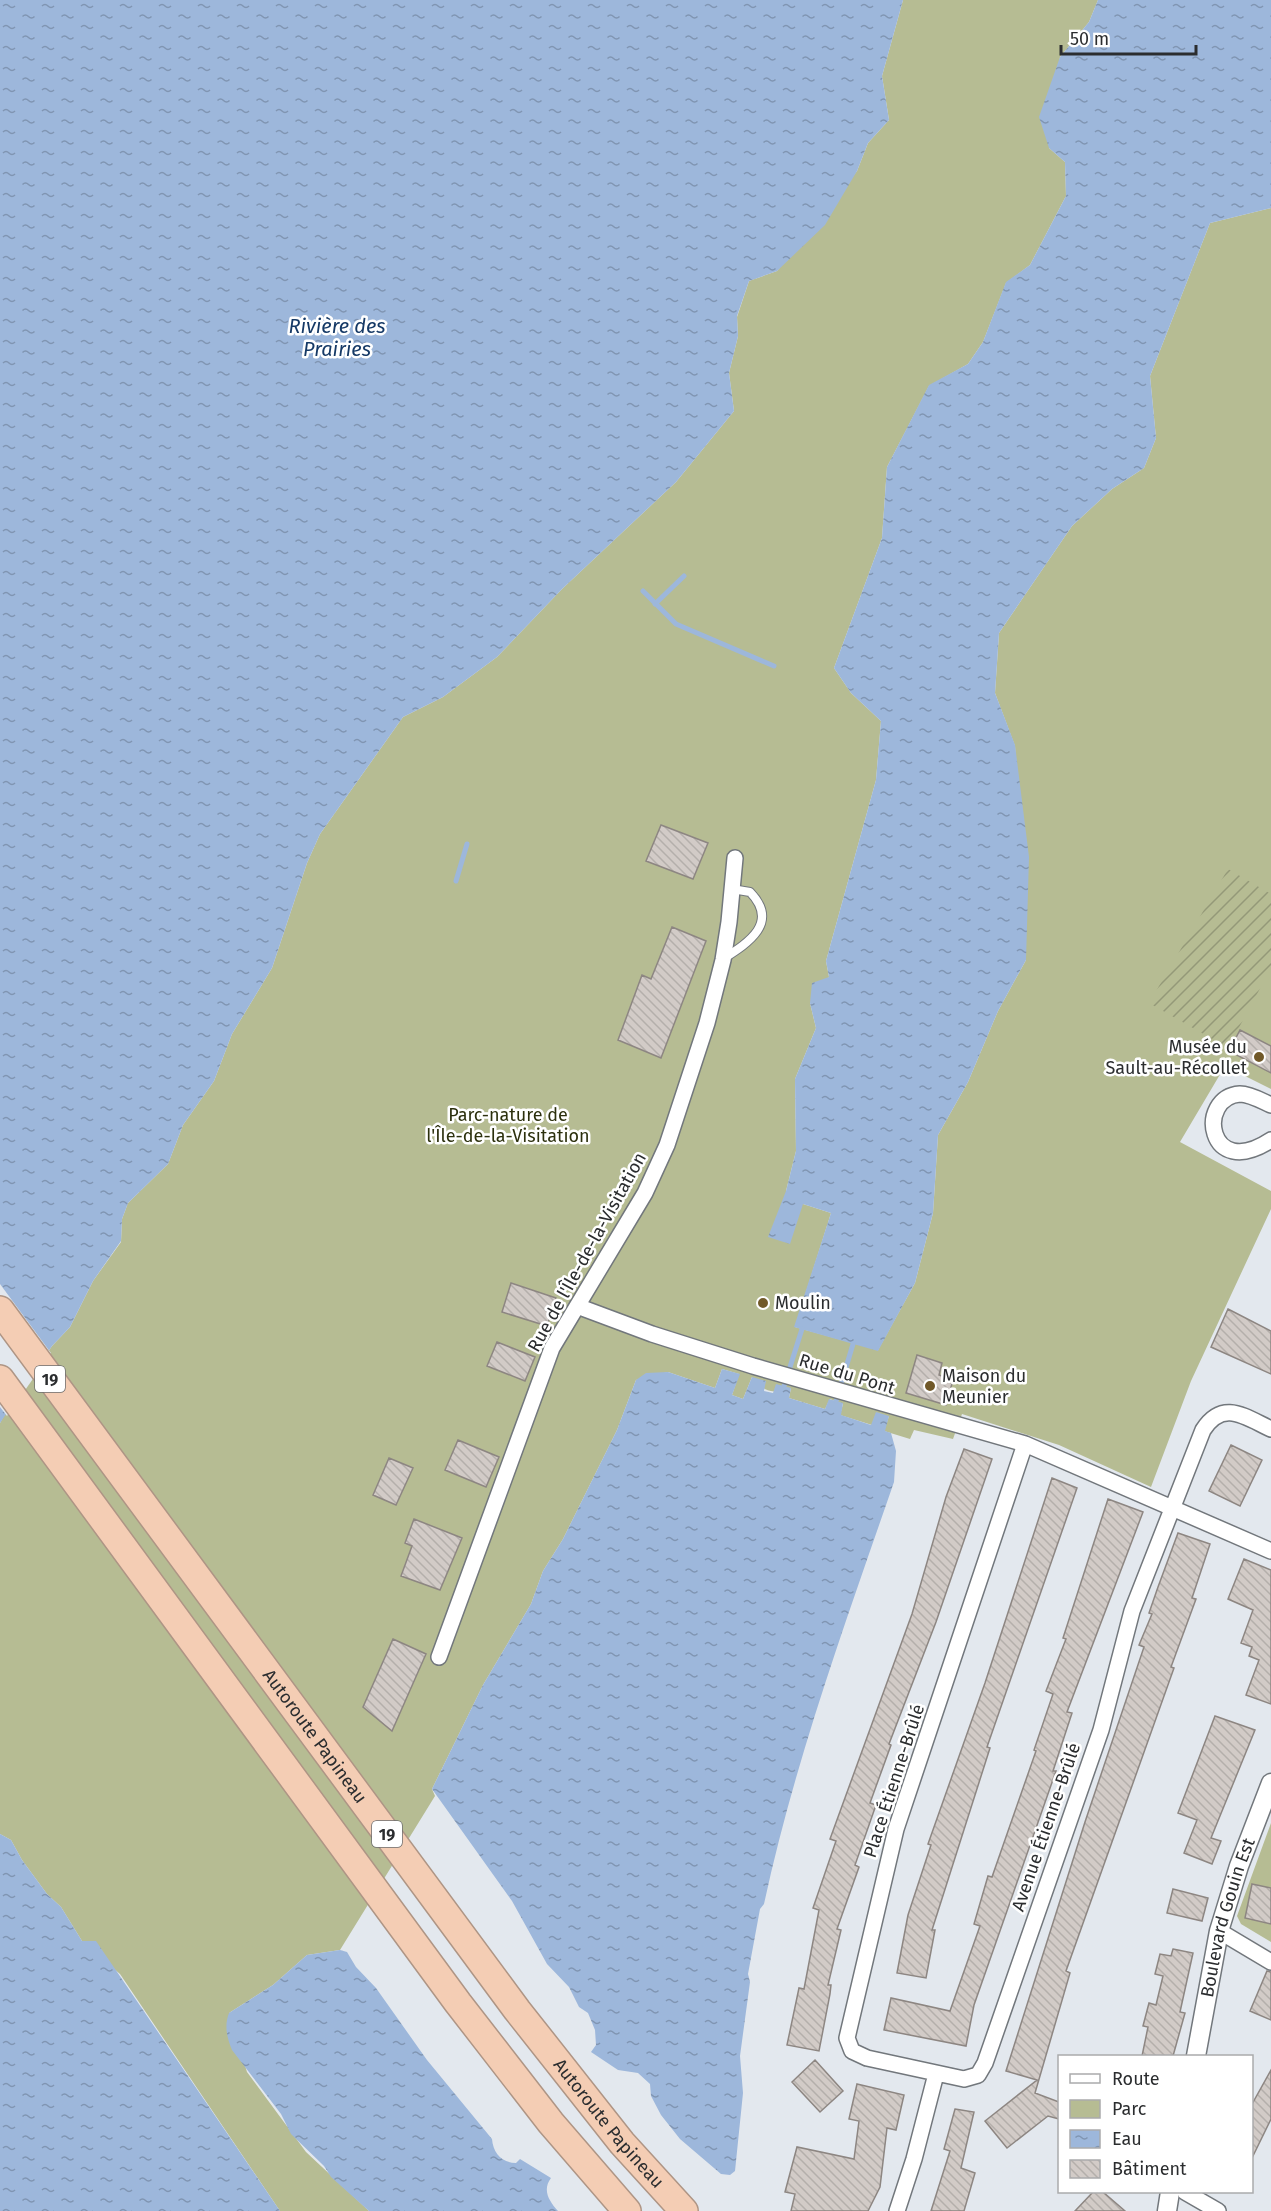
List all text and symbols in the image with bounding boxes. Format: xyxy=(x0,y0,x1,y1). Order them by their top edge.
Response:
scale bar xyxy=(1061,18,1196,56)
text: 50 m xyxy=(1070,28,1109,50)
water label: Rivière des Prairies xyxy=(288,314,386,361)
place label: Musée du Sault-au-Récollet xyxy=(1105,1036,1247,1079)
marker: Musée du Sault-au-Récollet xyxy=(1252,1050,1266,1064)
park label: Parc-nature de l'Île-de-la-Visitation xyxy=(426,1104,590,1147)
street label: Rue de l'Île-de-la-Visitation xyxy=(523,1148,651,1356)
place label: Moulin xyxy=(775,1292,831,1314)
marker: Moulin xyxy=(756,1296,770,1310)
street label: Rue du Pont xyxy=(796,1349,898,1399)
place label: Maison du Meunier xyxy=(942,1365,1026,1408)
road number: 19 xyxy=(35,1366,65,1392)
marker: Maison du Meunier xyxy=(923,1379,937,1393)
street label: Autoroute Papineau xyxy=(258,1665,372,1808)
street label: Place Étienne-Brûlé xyxy=(858,1701,929,1861)
street label: Avenue Étienne-Brûlé xyxy=(1006,1740,1085,1914)
road number: 19 xyxy=(372,1821,402,1847)
street label: Boulevard Gouin Est xyxy=(1196,1834,1260,1999)
street label: Autoroute Papineau xyxy=(549,2054,669,2193)
legend xyxy=(1058,2055,1253,2193)
text: Route xyxy=(1112,2068,1160,2090)
text: Parc xyxy=(1112,2098,1147,2120)
text: Eau xyxy=(1112,2128,1142,2150)
text: Bâtiment xyxy=(1112,2158,1187,2180)

